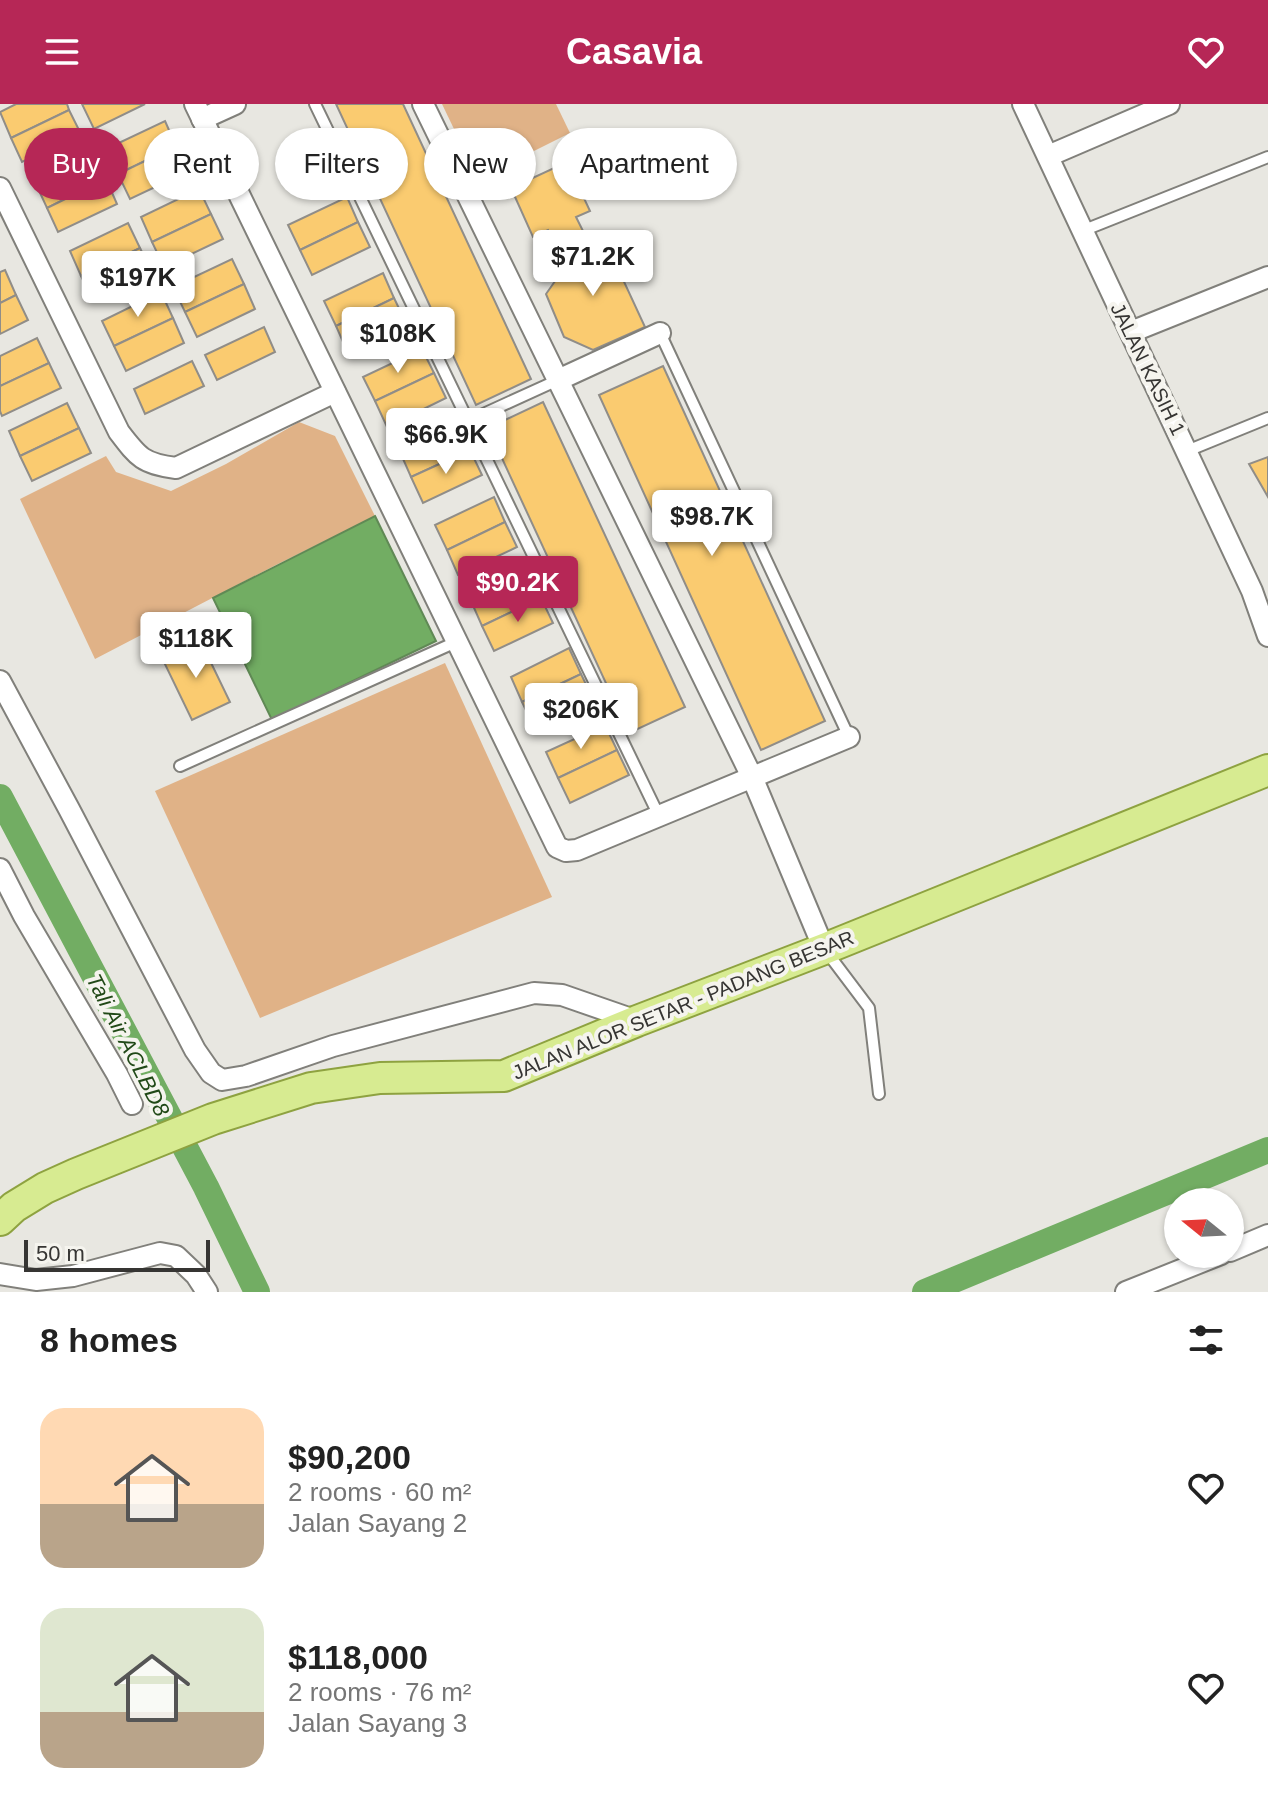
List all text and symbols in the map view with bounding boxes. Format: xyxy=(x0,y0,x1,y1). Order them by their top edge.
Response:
icon: menu xyxy=(40,30,84,74)
icon: heart xyxy=(1184,30,1228,74)
text: Casavia xyxy=(566,31,702,72)
chip: Buy xyxy=(24,128,128,200)
chip: Rent xyxy=(144,128,259,200)
chip: Filters xyxy=(275,128,408,200)
chip: New xyxy=(424,128,536,200)
chip: Apartment xyxy=(552,128,737,200)
pin: $71.2K xyxy=(528,230,658,298)
text: $71.2K xyxy=(551,241,635,271)
pin: $197K xyxy=(82,251,194,319)
text: $197K xyxy=(100,262,176,292)
street label: JALAN KASIH 1 xyxy=(1106,299,1190,439)
pin: $108K xyxy=(342,307,454,375)
text: $108K xyxy=(360,318,436,348)
pin: $66.9K xyxy=(381,408,511,476)
text: $66.9K xyxy=(404,419,488,449)
pin: $98.7K xyxy=(647,490,777,558)
text: $98.7K xyxy=(670,501,754,531)
pin: $90.2K xyxy=(453,556,583,624)
text: $90.2K xyxy=(476,567,560,597)
pin: $118K xyxy=(140,612,252,680)
text: $118K xyxy=(158,623,234,653)
pin: $206K xyxy=(525,683,637,751)
text: $206K xyxy=(543,694,619,724)
street label: JALAN ALOR SETAR - PADANG BESAR xyxy=(509,926,857,1084)
water label: Tali Air ACLBD8 xyxy=(81,970,175,1121)
north arrow xyxy=(1164,1188,1244,1268)
map controls xyxy=(1164,1188,1244,1268)
scale bar xyxy=(24,1236,210,1272)
text: 50 m xyxy=(36,1241,85,1266)
icon: filters xyxy=(1184,1318,1228,1362)
text: 8 homes xyxy=(40,1321,178,1359)
text: $90,200 xyxy=(288,1438,411,1476)
icon: home xyxy=(104,1440,200,1536)
icon: heart xyxy=(1184,1466,1228,1510)
text: 2 rooms · 60 m² xyxy=(288,1477,472,1507)
text: Jalan Sayang 2 xyxy=(288,1508,467,1538)
text: $118,000 xyxy=(288,1638,428,1676)
icon: home xyxy=(104,1640,200,1736)
icon: heart xyxy=(1184,1666,1228,1710)
text: 2 rooms · 76 m² xyxy=(288,1677,472,1707)
text: Jalan Sayang 3 xyxy=(288,1708,467,1738)

